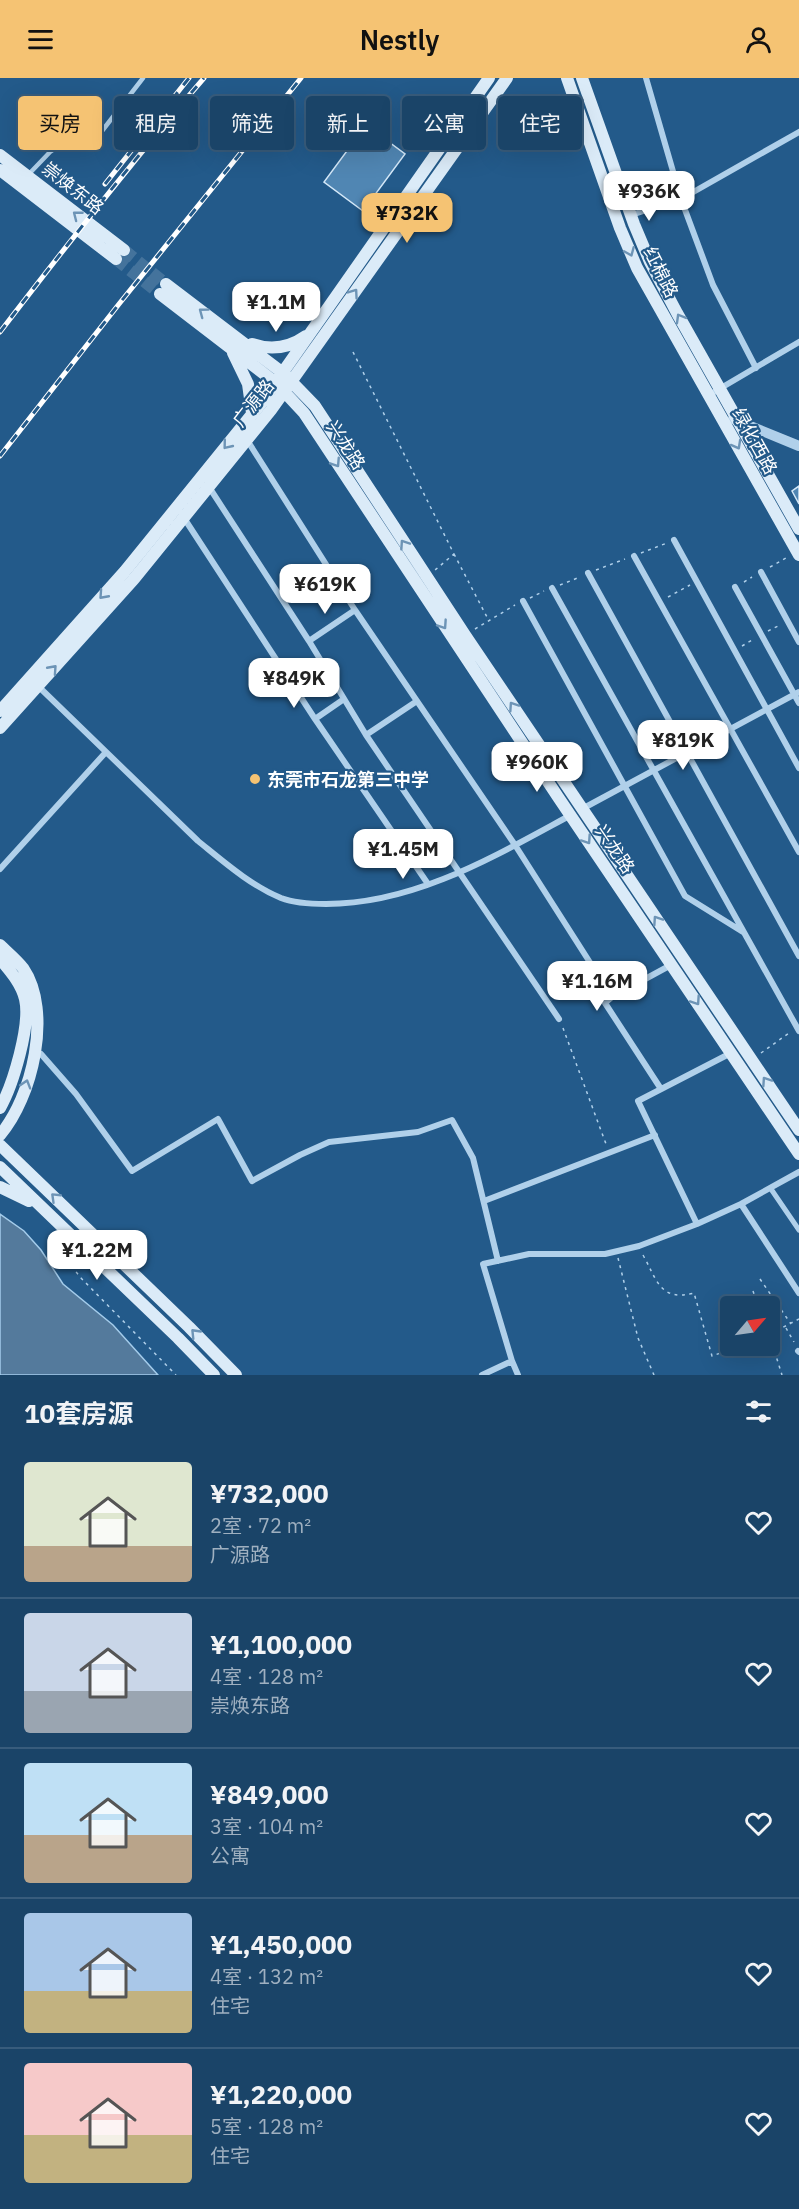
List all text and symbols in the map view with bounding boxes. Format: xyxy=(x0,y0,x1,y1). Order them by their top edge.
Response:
text: Nestly xyxy=(360,22,439,57)
icon: menu xyxy=(24,23,57,56)
icon: person xyxy=(742,23,775,56)
chip: 买房 xyxy=(18,96,102,150)
chip: 租房 xyxy=(114,96,198,150)
chip: 筛选 xyxy=(210,96,294,150)
chip: 新上 xyxy=(306,96,390,150)
chip: 公寓 xyxy=(402,96,486,150)
chip: 住宅 xyxy=(498,96,582,150)
street label: 崇焕东路 xyxy=(38,157,108,219)
pin: ¥936K xyxy=(607,171,691,222)
text: ¥936K xyxy=(618,177,680,204)
pin: ¥732K xyxy=(365,193,449,244)
text: ¥732K xyxy=(376,199,438,226)
one-way arrow xyxy=(73,211,84,222)
street label: 红棉路 xyxy=(638,243,684,301)
one-way arrow xyxy=(623,245,635,256)
pin: ¥1.1M xyxy=(234,282,318,333)
text: ¥1.1M xyxy=(246,288,306,315)
one-way arrow xyxy=(347,288,358,299)
one-way arrow xyxy=(199,308,210,319)
one-way arrow xyxy=(676,314,687,325)
street label: 广源路 xyxy=(227,375,279,431)
street label: 绿化西路 xyxy=(727,404,783,478)
street label: 兴龙路 xyxy=(322,416,370,474)
one-way arrow xyxy=(223,438,234,449)
one-way arrow xyxy=(730,439,741,449)
one-way arrow xyxy=(328,456,339,467)
one-way arrow xyxy=(400,539,411,550)
pin: ¥619K xyxy=(283,564,367,615)
text: ¥619K xyxy=(294,570,356,597)
one-way arrow xyxy=(99,589,110,599)
one-way arrow xyxy=(436,619,448,629)
pin: ¥849K xyxy=(252,658,336,709)
text: ¥849K xyxy=(263,664,325,691)
one-way arrow xyxy=(46,665,57,676)
one-way arrow xyxy=(509,701,520,712)
pin: ¥819K xyxy=(641,720,725,771)
text: ¥819K xyxy=(652,726,714,753)
pin: ¥960K xyxy=(495,742,579,793)
text: ¥960K xyxy=(506,748,568,775)
place label: 东莞市石龙第三中学 xyxy=(267,768,429,791)
marker: 东莞市石龙第三中学 xyxy=(248,772,262,786)
street label: 兴龙路 xyxy=(590,820,640,878)
pin: ¥1.45M xyxy=(354,829,452,880)
one-way arrow xyxy=(580,833,591,844)
text: ¥1.45M xyxy=(367,835,439,862)
one-way arrow xyxy=(653,915,664,926)
pin: ¥1.16M xyxy=(548,961,646,1012)
text: ¥1.16M xyxy=(561,967,633,994)
one-way arrow xyxy=(689,994,700,1005)
one-way arrow xyxy=(762,1077,773,1088)
one-way arrow xyxy=(19,1079,31,1090)
one-way arrow xyxy=(51,1194,62,1205)
pin: ¥1.22M xyxy=(48,1230,146,1281)
text: ¥1.22M xyxy=(61,1236,133,1263)
north arrow xyxy=(720,1296,780,1356)
map controls xyxy=(720,1296,780,1356)
one-way arrow xyxy=(191,1329,202,1339)
icon: filters xyxy=(742,1395,775,1428)
text: 10套房源 xyxy=(24,1396,133,1430)
text: ¥732,000 xyxy=(210,1476,329,1510)
icon: home xyxy=(72,1486,144,1558)
icon: heart xyxy=(742,1506,775,1539)
text: 2室 · 72 m² xyxy=(210,1512,311,1539)
text: 广源路 xyxy=(210,1541,270,1568)
text: ¥1,100,000 xyxy=(210,1627,352,1661)
icon: home xyxy=(72,1637,144,1709)
icon: heart xyxy=(742,1657,775,1690)
text: 4室 · 128 m² xyxy=(210,1663,323,1690)
text: 崇焕东路 xyxy=(210,1692,290,1719)
text: ¥849,000 xyxy=(210,1777,329,1811)
icon: home xyxy=(72,1787,144,1859)
icon: heart xyxy=(742,1807,775,1840)
text: 3室 · 104 m² xyxy=(210,1813,323,1840)
text: 公寓 xyxy=(210,1842,250,1869)
text: ¥1,450,000 xyxy=(210,1927,352,1961)
icon: home xyxy=(72,1937,144,2009)
icon: heart xyxy=(742,1957,775,1990)
text: 4室 · 132 m² xyxy=(210,1963,323,1990)
text: 住宅 xyxy=(210,1992,250,2019)
text: ¥1,220,000 xyxy=(210,2077,352,2111)
icon: home xyxy=(72,2087,144,2159)
icon: heart xyxy=(742,2107,775,2140)
text: 5室 · 128 m² xyxy=(210,2113,323,2140)
text: 住宅 xyxy=(210,2142,250,2169)

